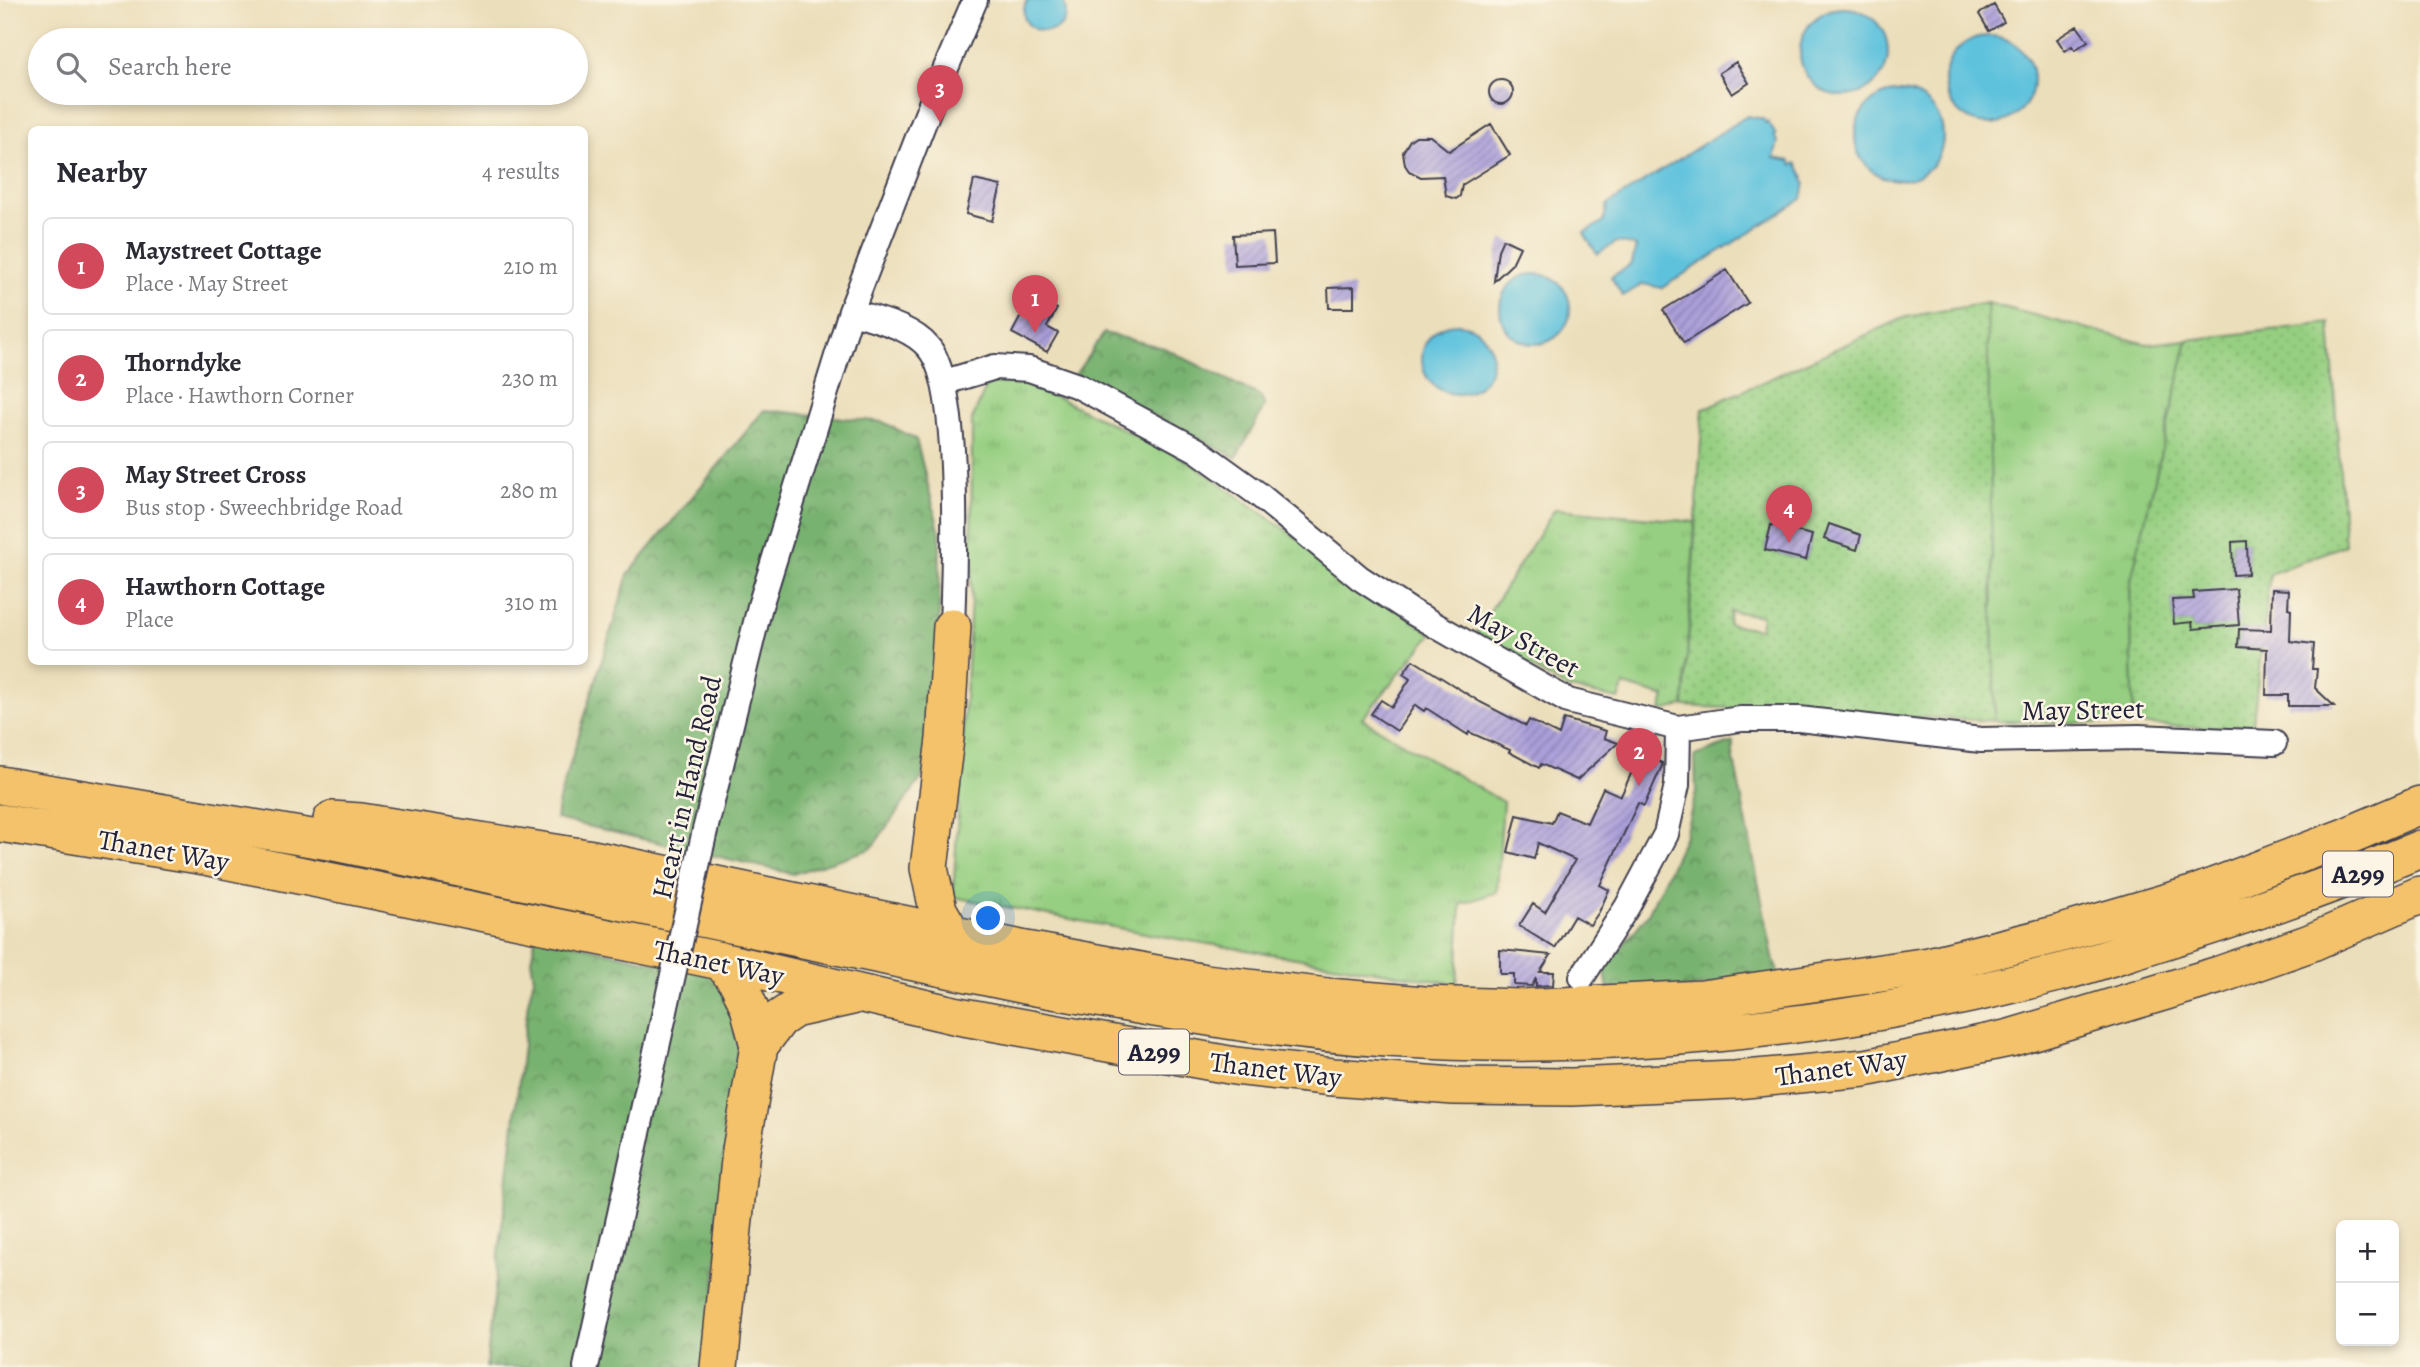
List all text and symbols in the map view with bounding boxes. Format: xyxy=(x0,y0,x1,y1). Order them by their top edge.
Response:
search box xyxy=(28,28,588,105)
icon: search xyxy=(52,48,90,86)
text: Search here xyxy=(108,49,232,84)
pin: 3 xyxy=(917,65,963,123)
text: Nearby xyxy=(56,152,147,192)
text: 4 results xyxy=(482,156,560,187)
text: Maystreet Cottage xyxy=(125,233,322,268)
text: 1 xyxy=(77,251,85,282)
text: 210 m xyxy=(503,251,558,282)
text: Place · May Street xyxy=(125,268,288,299)
pin: 1 xyxy=(1012,275,1058,333)
text: Thorndyke xyxy=(125,345,241,380)
text: 2 xyxy=(75,363,87,394)
text: 230 m xyxy=(502,363,558,394)
text: Place · Hawthorn Corner xyxy=(125,380,354,411)
text: May Street Cross xyxy=(125,457,306,492)
text: 3 xyxy=(76,475,86,506)
text: 280 m xyxy=(500,475,558,506)
pin: 4 xyxy=(1766,485,1812,543)
text: Bus stop · Sweechbridge Road xyxy=(125,492,403,523)
text: Hawthorn Cottage xyxy=(125,569,325,604)
text: 4 xyxy=(76,587,86,618)
text: 310 m xyxy=(505,587,558,618)
street label: May Street xyxy=(1461,594,1586,687)
text: Place xyxy=(125,604,174,635)
street label: Heart in Hand Road xyxy=(643,671,731,903)
street label: May Street xyxy=(2021,690,2145,730)
pin: 2 xyxy=(1616,728,1662,786)
street label: Thanet Way xyxy=(95,821,233,881)
road number: A299 xyxy=(2323,852,2393,897)
your location xyxy=(971,901,1005,935)
street label: Thanet Way xyxy=(650,931,788,995)
road number: A299 xyxy=(1119,1030,1189,1074)
street label: Thanet Way xyxy=(1773,1040,1910,1096)
street label: Thanet Way xyxy=(1208,1043,1344,1097)
map controls xyxy=(2336,1220,2399,1346)
button: + xyxy=(2336,1220,2399,1283)
button: − xyxy=(2336,1283,2399,1346)

